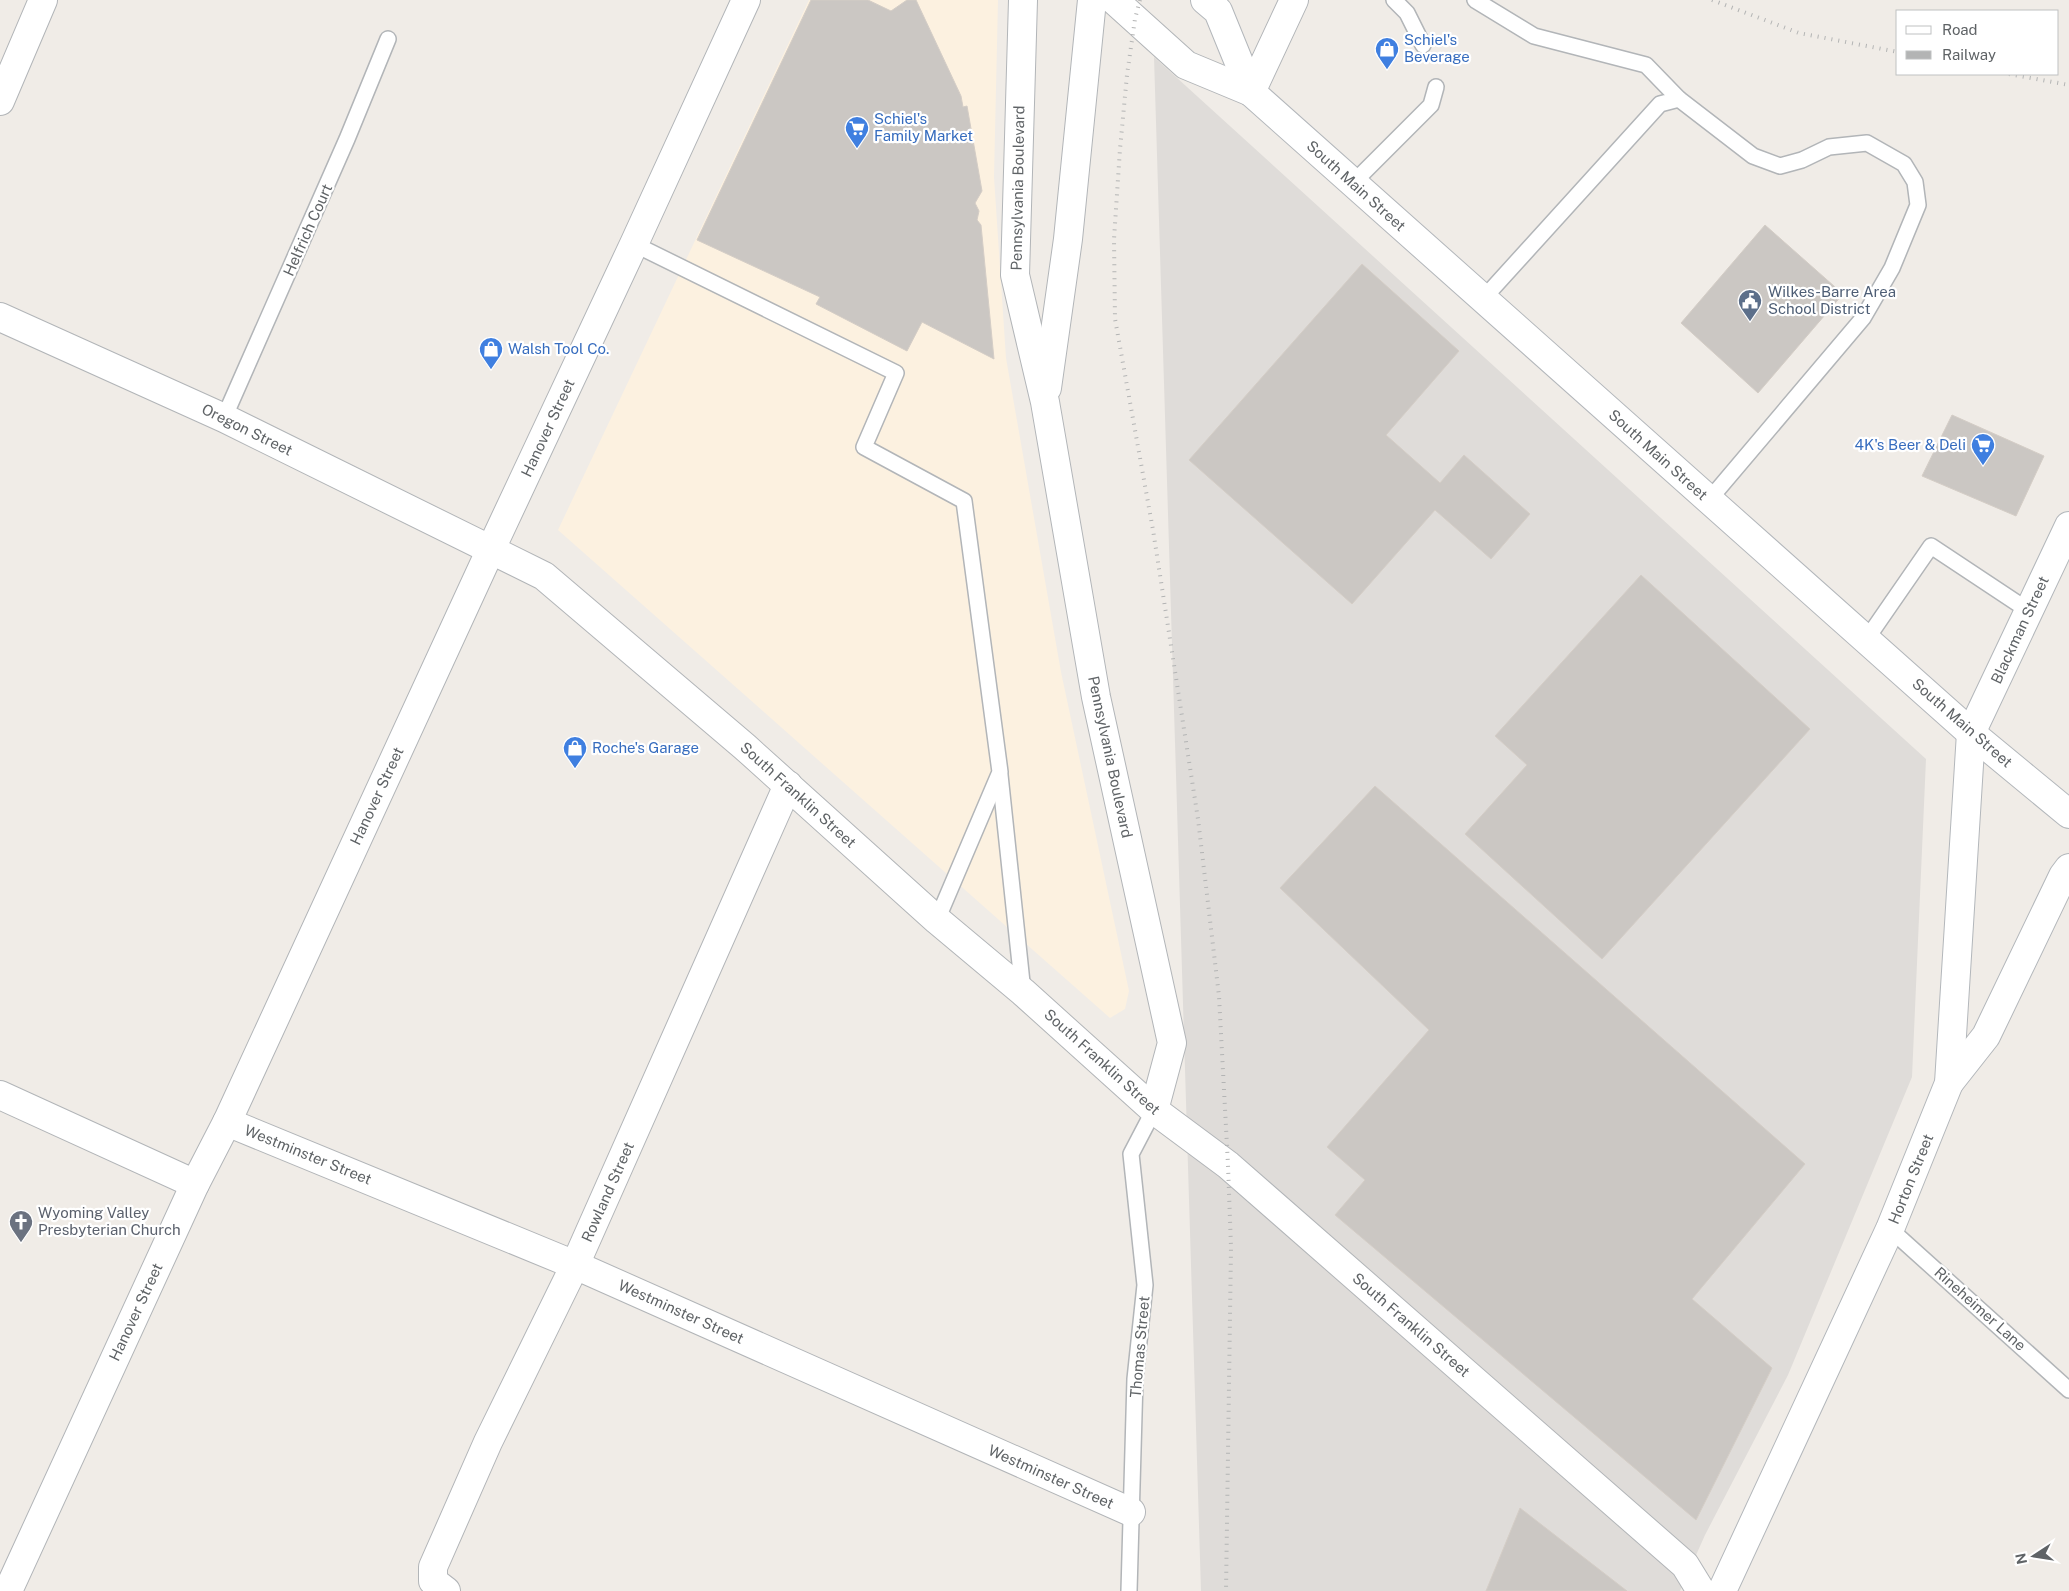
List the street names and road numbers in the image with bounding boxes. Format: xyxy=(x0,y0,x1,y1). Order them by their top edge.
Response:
street label: Pennsylvania Boulevard xyxy=(1008,105,1027,271)
street label: South Main Street xyxy=(1304,137,1409,234)
street label: Helfrich Court xyxy=(280,181,336,278)
street label: Hanover Street xyxy=(517,376,578,479)
street label: Oregon Street xyxy=(199,400,295,459)
street label: South Main Street xyxy=(1606,406,1711,503)
street label: Blackman Street xyxy=(1987,573,2052,686)
street label: Pennsylvania Boulevard xyxy=(1085,674,1136,839)
street label: South Main Street xyxy=(1909,675,2016,771)
street label: South Franklin Street xyxy=(737,738,860,851)
street label: Hanover Street xyxy=(346,744,407,847)
street label: South Franklin Street xyxy=(1041,1005,1164,1118)
street label: Westminster Street xyxy=(242,1121,374,1188)
street label: Horton Street xyxy=(1885,1131,1936,1226)
street label: Rowland Street xyxy=(578,1139,637,1244)
street label: Hanover Street xyxy=(105,1260,166,1363)
street label: Rineheimer Lane xyxy=(1931,1263,2029,1354)
street label: South Franklin Street xyxy=(1349,1269,1473,1380)
street label: Westminster Street xyxy=(616,1276,747,1347)
street label: Thomas Street xyxy=(1127,1295,1152,1399)
street label: Westminster Street xyxy=(986,1441,1117,1512)

